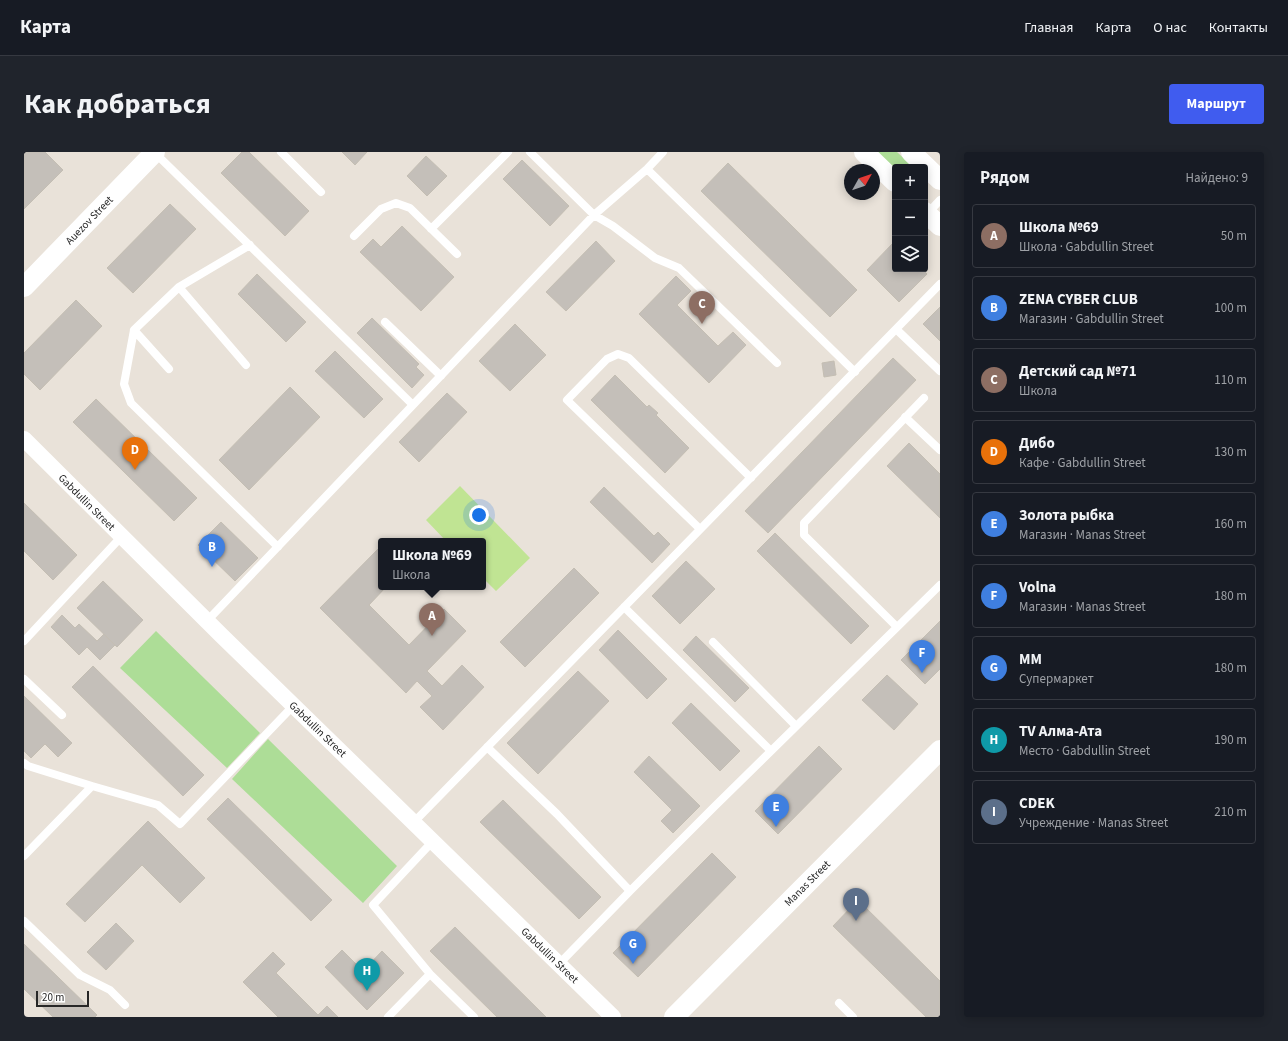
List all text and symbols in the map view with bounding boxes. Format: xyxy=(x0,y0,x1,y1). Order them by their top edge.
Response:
text: Карта xyxy=(20,14,71,41)
text: Главная xyxy=(1024,18,1073,38)
text: Карта xyxy=(1095,18,1131,38)
text: О нас xyxy=(1153,18,1187,38)
text: Контакты xyxy=(1209,18,1268,38)
text: Как добраться xyxy=(24,84,211,124)
button: Маршрут xyxy=(1169,84,1264,124)
north arrow xyxy=(844,164,880,200)
map controls xyxy=(892,164,928,272)
button: + xyxy=(892,164,928,200)
text: Рядом xyxy=(980,166,1030,190)
text: Найдено: 9 xyxy=(1186,169,1248,187)
street label: Auezov Street xyxy=(62,192,117,248)
button: − xyxy=(892,200,928,236)
text: Школа №69 xyxy=(1019,217,1099,238)
text: A xyxy=(990,227,998,245)
text: 50 m xyxy=(1221,227,1247,245)
button: layers xyxy=(892,236,928,272)
text: Школа · Gabdullin Street xyxy=(1019,238,1154,256)
text: ZENA CYBER CLUB xyxy=(1019,289,1138,310)
pin: C xyxy=(689,291,715,324)
text: B xyxy=(990,299,998,317)
text: 100 m xyxy=(1214,299,1247,317)
text: Магазин · Gabdullin Street xyxy=(1019,310,1164,328)
text: Детский сад №71 xyxy=(1019,361,1137,382)
text: C xyxy=(990,371,998,389)
text: 110 m xyxy=(1214,371,1247,389)
text: Школа xyxy=(1019,382,1057,400)
text: Дибо xyxy=(1019,433,1055,454)
pin: D xyxy=(122,437,148,470)
text: D xyxy=(990,443,998,461)
text: 130 m xyxy=(1214,443,1247,461)
text: Кафе · Gabdullin Street xyxy=(1019,454,1146,472)
street label: Gabdullin Street xyxy=(55,471,119,534)
your location xyxy=(469,505,489,525)
text: Золота рыбка xyxy=(1019,505,1114,526)
text: E xyxy=(990,515,998,533)
text: 160 m xyxy=(1214,515,1247,533)
text: Магазин · Manas Street xyxy=(1019,526,1146,544)
pin: B xyxy=(199,534,225,567)
popup xyxy=(378,538,486,590)
text: Школа №69 xyxy=(392,545,472,566)
text: Школа xyxy=(392,566,430,584)
text: Volna xyxy=(1019,577,1056,598)
text: F xyxy=(991,587,997,605)
text: 180 m xyxy=(1214,587,1247,605)
text: Магазин · Manas Street xyxy=(1019,598,1146,616)
pin: A xyxy=(419,603,445,636)
pin: F xyxy=(909,640,935,673)
text: MM xyxy=(1019,649,1042,670)
text: G xyxy=(990,659,998,677)
text: 180 m xyxy=(1214,659,1247,677)
text: Супермаркет xyxy=(1019,670,1094,688)
street label: Gabdullin Street xyxy=(286,698,350,761)
text: ТV Алма-Ата xyxy=(1019,721,1102,742)
text: H xyxy=(990,731,998,749)
text: 190 m xyxy=(1214,731,1247,749)
text: Место · Gabdullin Street xyxy=(1019,742,1150,760)
text: CDEK xyxy=(1019,793,1055,814)
pin: E xyxy=(763,794,789,827)
text: I xyxy=(992,803,996,821)
text: 210 m xyxy=(1214,803,1247,821)
text: Учреждение · Manas Street xyxy=(1019,814,1168,832)
street label: Manas Street xyxy=(781,857,834,910)
pin: I xyxy=(843,888,869,921)
street label: Gabdullin Street xyxy=(518,924,582,987)
pin: G xyxy=(620,931,646,964)
pin: H xyxy=(354,958,380,991)
scale bar xyxy=(36,989,89,1008)
text: 20 m xyxy=(42,990,64,1005)

